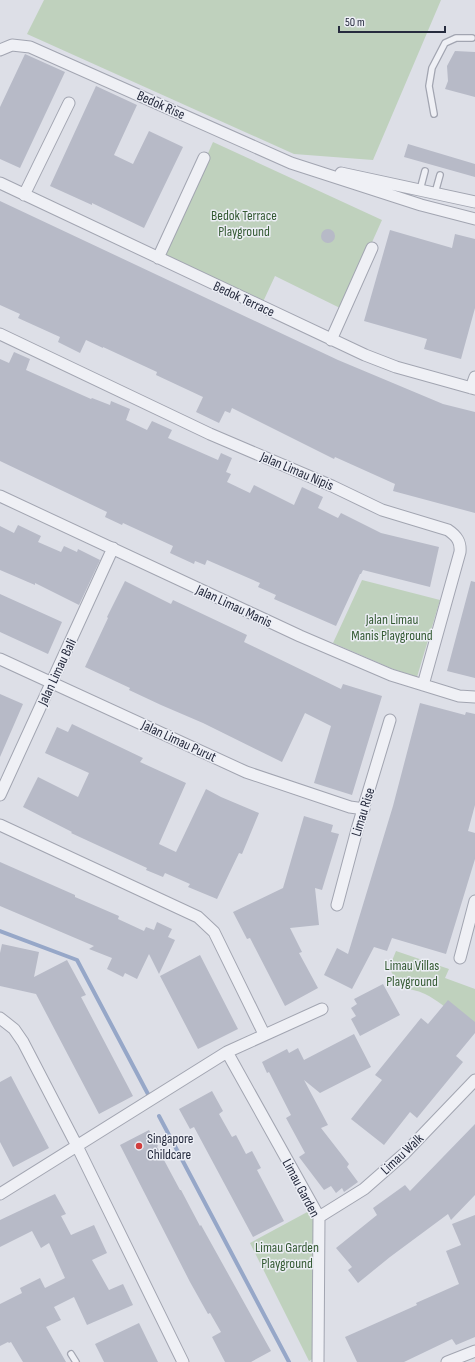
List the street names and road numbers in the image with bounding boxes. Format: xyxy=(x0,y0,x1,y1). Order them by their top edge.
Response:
street label: Bedok Rise xyxy=(134,87,188,123)
street label: Bedok Terrace xyxy=(211,277,277,321)
street label: Jalan Limau Nipis xyxy=(257,448,336,494)
street label: Jalan Limau Manis xyxy=(192,581,275,631)
street label: Jalan Limau Bali xyxy=(34,636,80,709)
street label: Jalan Limau Purut xyxy=(138,716,219,766)
street label: Limau Rise xyxy=(348,786,378,838)
street label: Limau Walk xyxy=(377,1130,427,1178)
street label: Limau Garden xyxy=(279,1156,323,1220)

